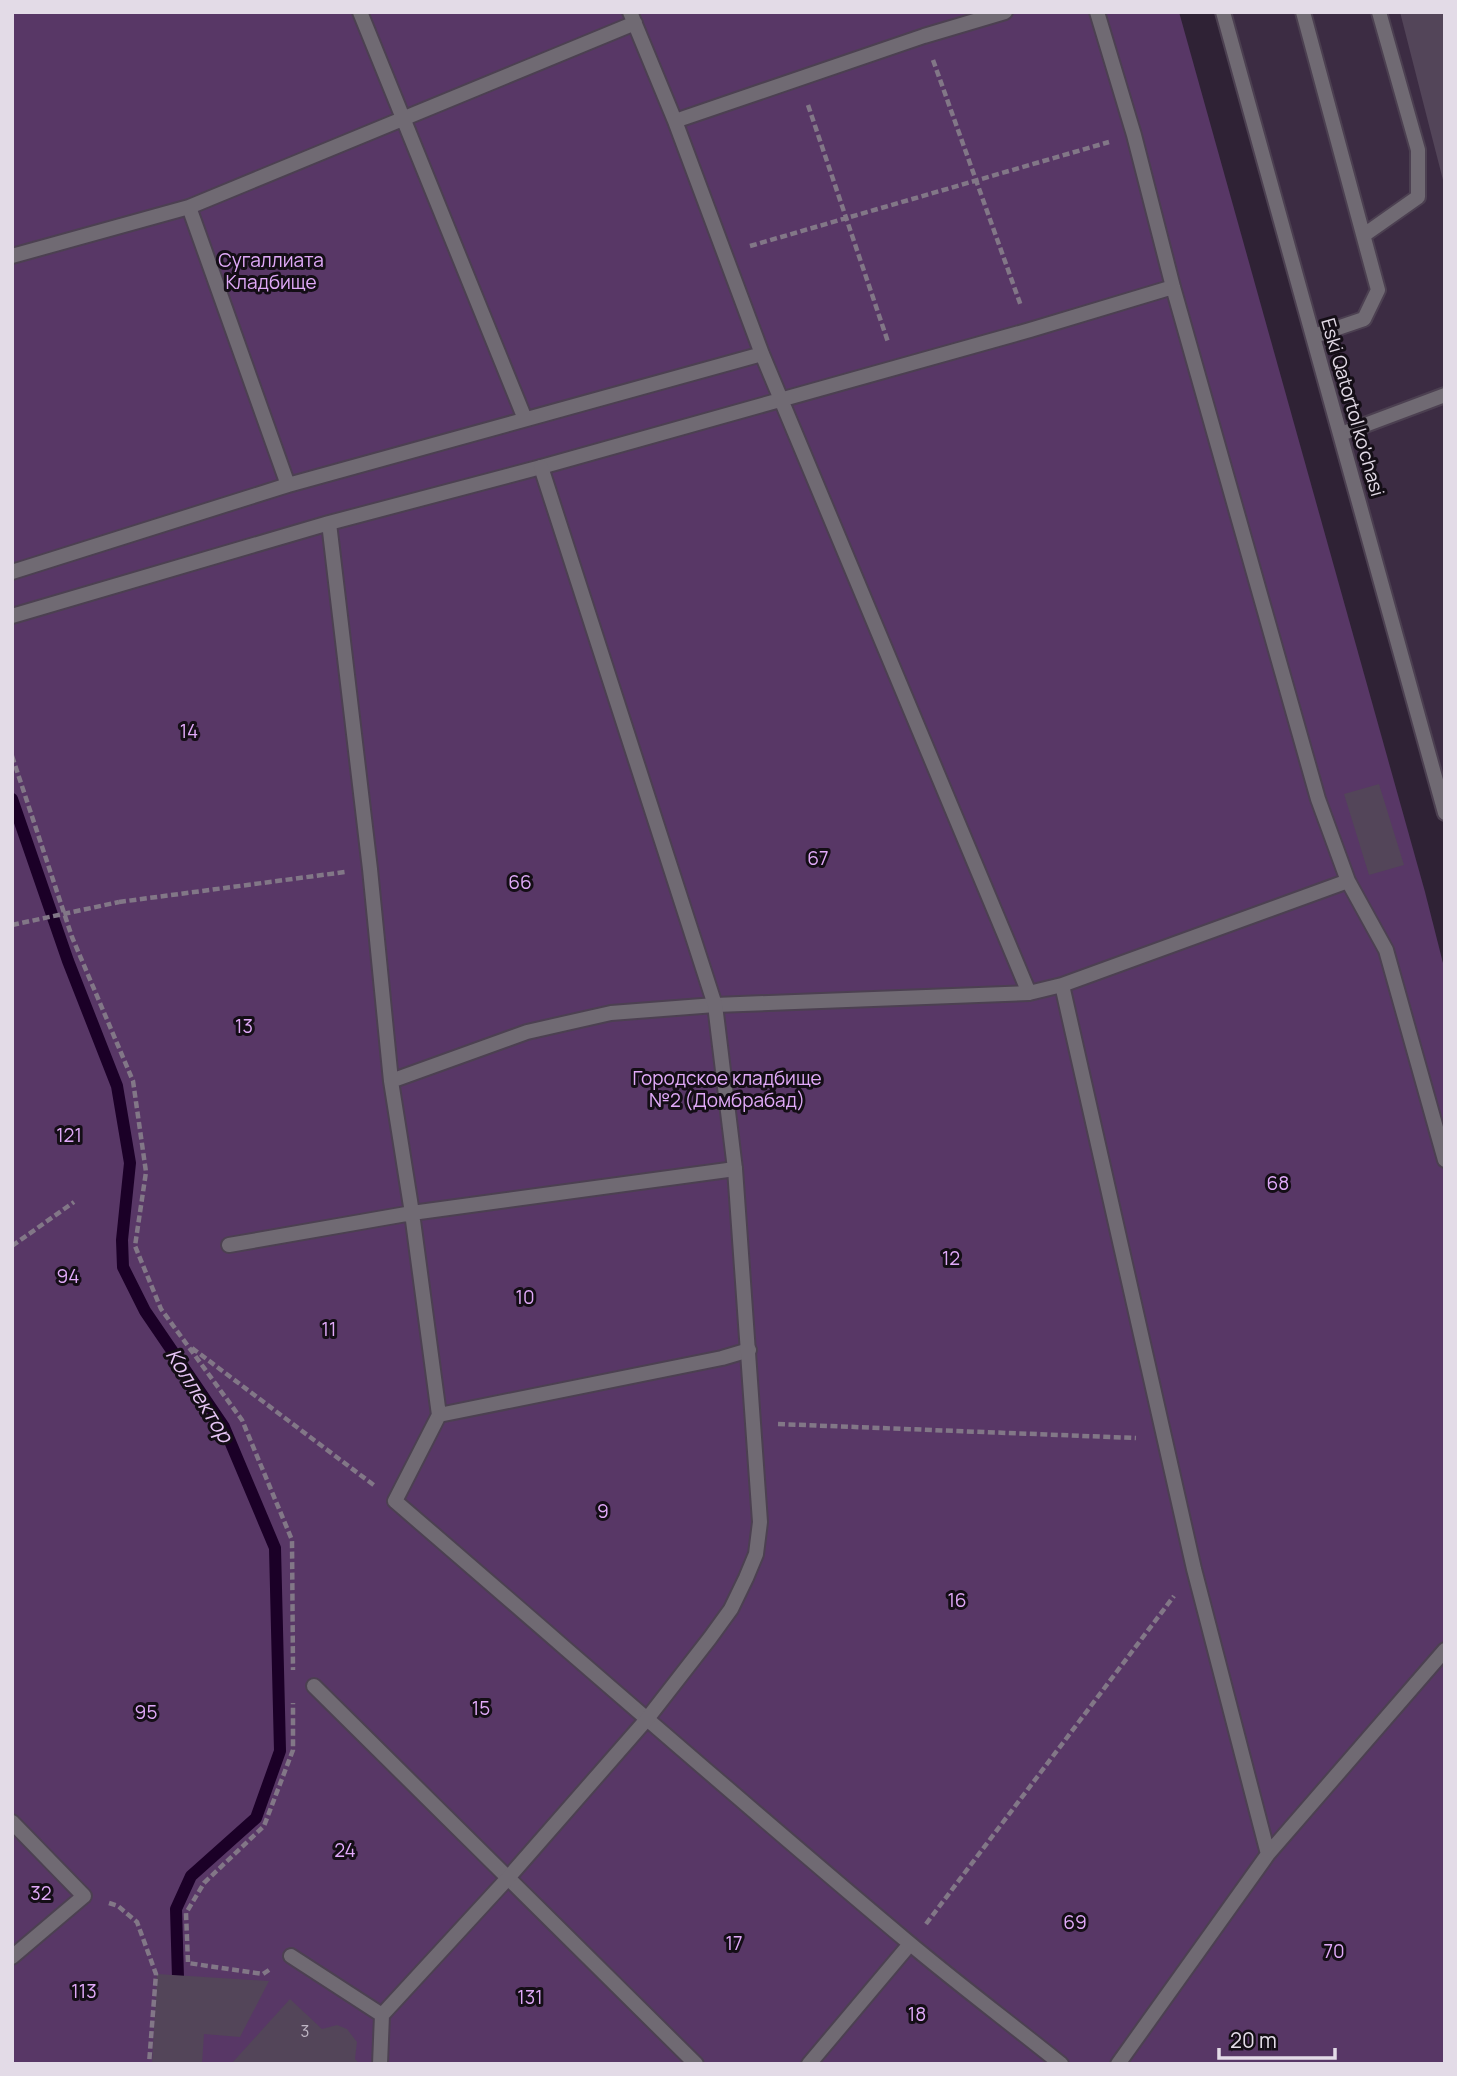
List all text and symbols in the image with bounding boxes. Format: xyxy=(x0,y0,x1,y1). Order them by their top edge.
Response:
park label: Сугаллиата Кладбище xyxy=(218,247,324,295)
street label: Eski Qatortol ko'chasi xyxy=(1315,315,1391,499)
park label: 14 xyxy=(180,718,198,744)
park label: 67 xyxy=(807,845,829,871)
park label: 66 xyxy=(508,869,532,895)
park label: 13 xyxy=(235,1013,253,1039)
park label: Городское кладбище №2 (Домбрабад) xyxy=(632,1065,822,1113)
park label: 121 xyxy=(56,1122,82,1148)
park label: 68 xyxy=(1267,1170,1289,1196)
park label: 12 xyxy=(942,1245,960,1271)
park label: 94 xyxy=(57,1263,80,1289)
park label: 10 xyxy=(515,1284,535,1310)
park label: 11 xyxy=(322,1316,336,1342)
water label: Коллектор xyxy=(160,1343,241,1449)
park label: 9 xyxy=(597,1498,609,1524)
park label: 16 xyxy=(947,1587,967,1613)
park label: 15 xyxy=(472,1695,490,1721)
park label: 95 xyxy=(135,1699,157,1725)
park label: 24 xyxy=(334,1837,356,1863)
park label: 32 xyxy=(30,1880,52,1906)
park label: 69 xyxy=(1063,1909,1087,1935)
park label: 17 xyxy=(726,1930,742,1956)
park label: 70 xyxy=(1323,1938,1345,1964)
park label: 113 xyxy=(71,1978,97,2004)
park label: 131 xyxy=(517,1984,543,2010)
park label: 18 xyxy=(908,2001,926,2027)
scale bar xyxy=(1219,2016,1334,2060)
house number: 3 xyxy=(301,2020,309,2042)
text: 20 m xyxy=(1230,2026,1277,2054)

